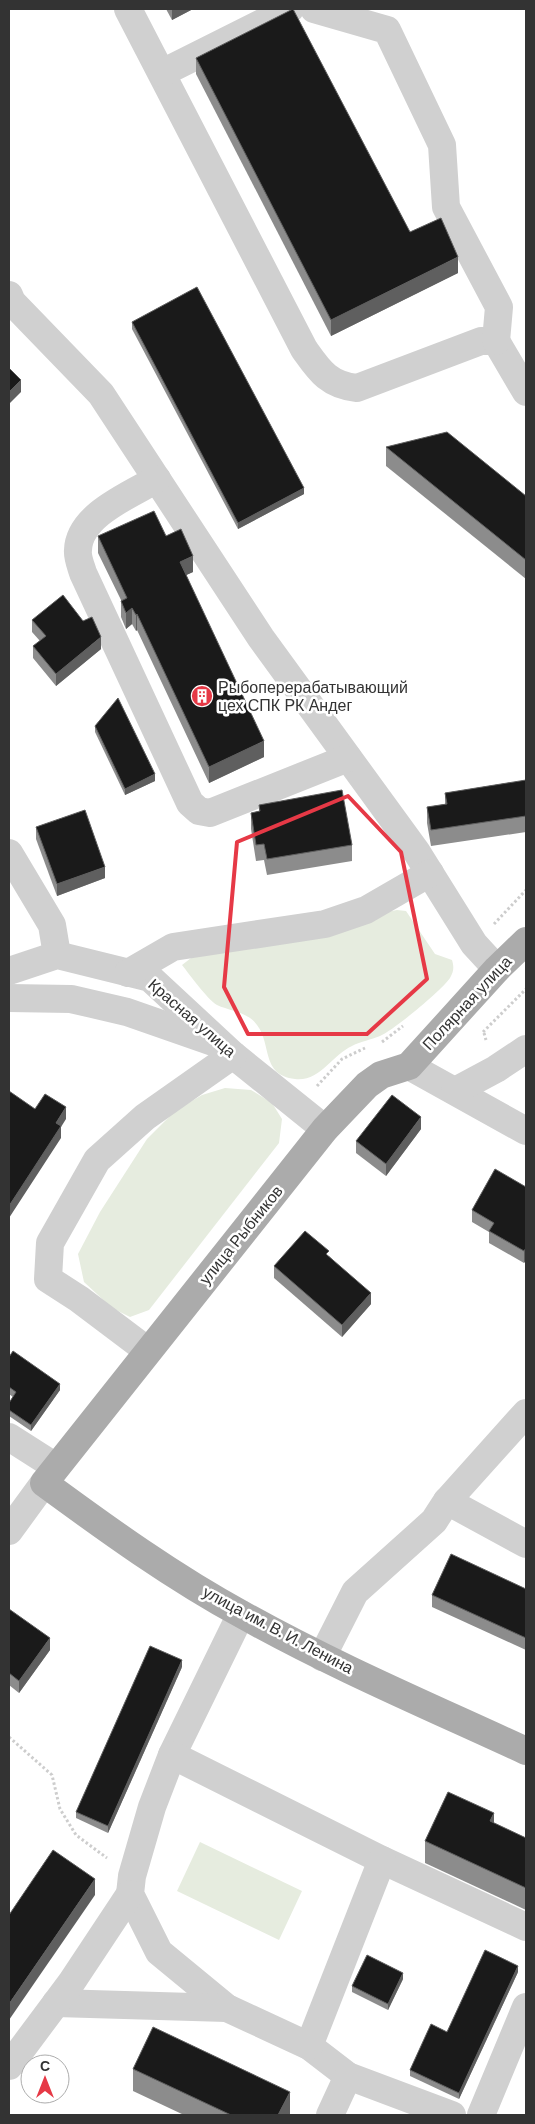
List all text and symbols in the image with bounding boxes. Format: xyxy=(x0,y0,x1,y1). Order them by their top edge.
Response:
place label: Рыбоперерабатывающий цех СПК РК Андег xyxy=(218,677,408,716)
building icon: Рыбоперерабатывающий цех СПК РК Андег xyxy=(190,684,214,708)
street label: Полярная улица xyxy=(418,951,516,1055)
street label: Красная улица xyxy=(144,974,240,1062)
street label: улица Рыбников xyxy=(194,1181,288,1289)
street label: улица им. В. И. Ленина xyxy=(199,1581,357,1679)
north arrow xyxy=(20,2054,70,2104)
text: С xyxy=(40,2057,50,2075)

